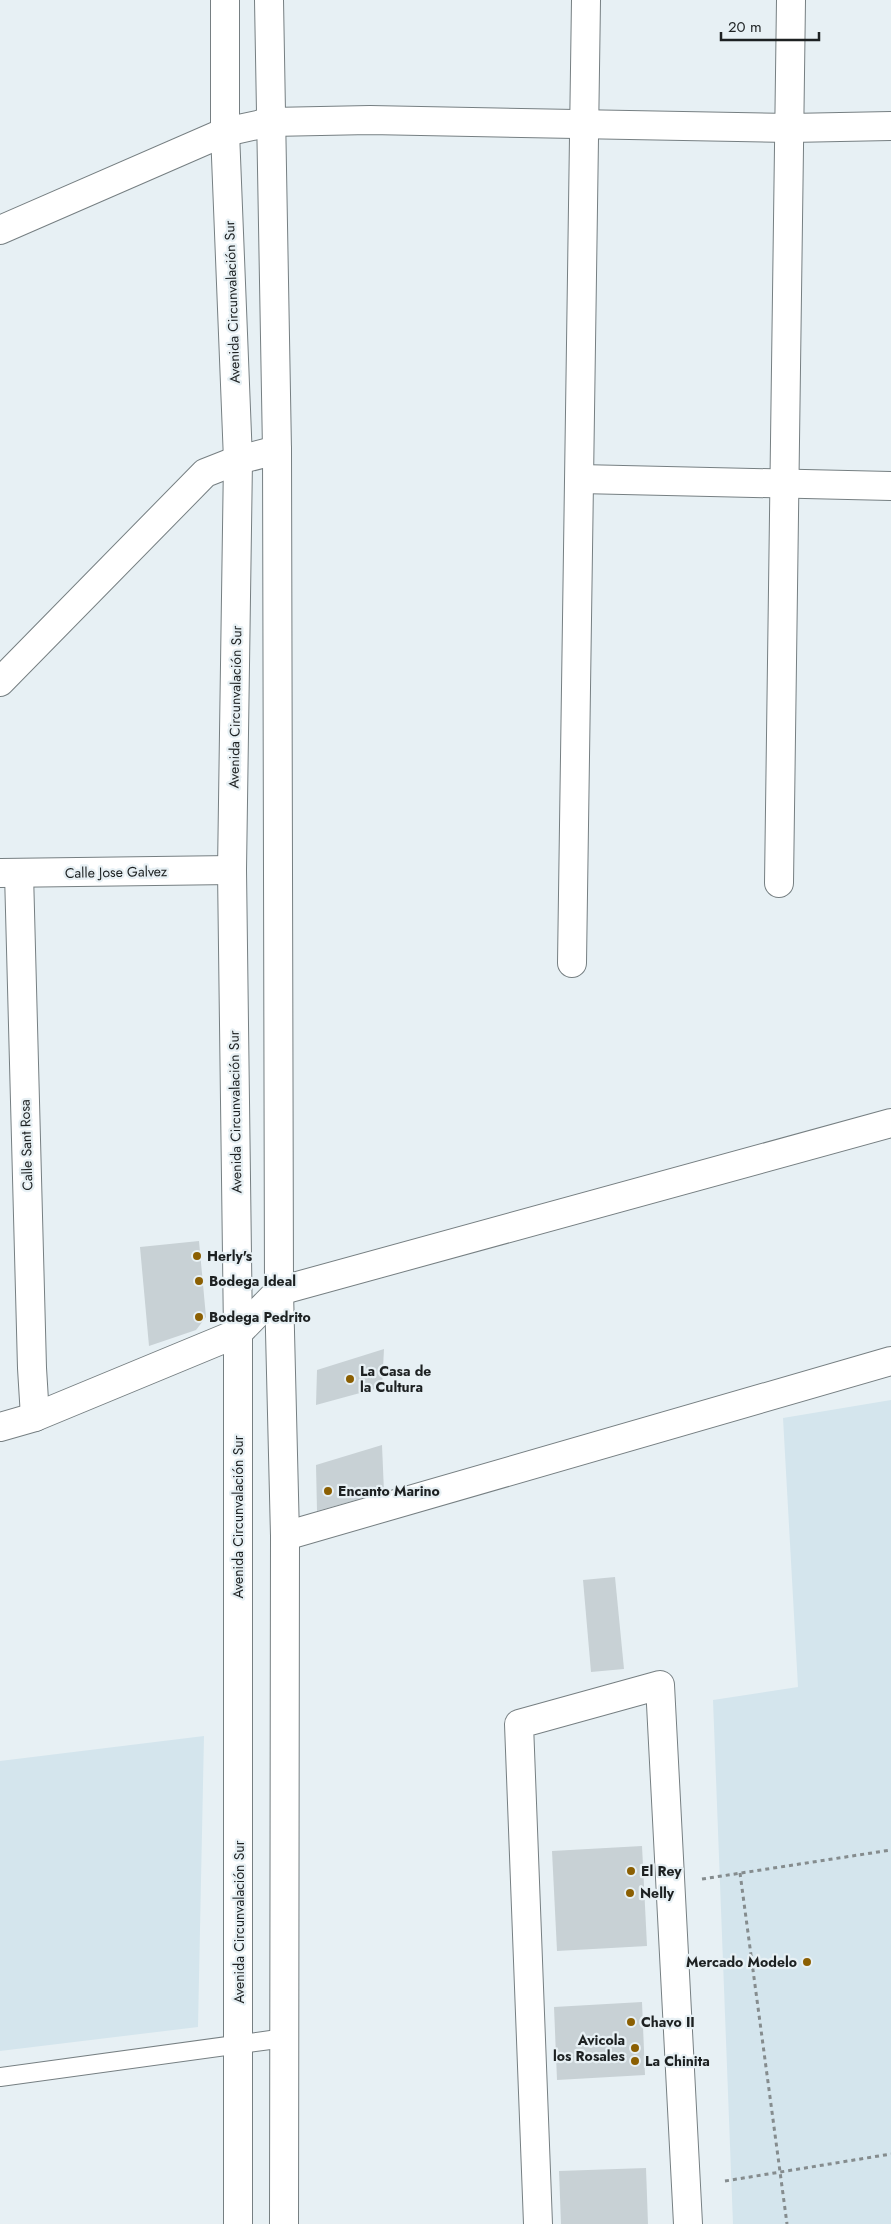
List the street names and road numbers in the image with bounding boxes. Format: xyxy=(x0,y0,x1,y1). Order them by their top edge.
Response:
street label: Avenida Circunvalación Sur xyxy=(219,220,245,384)
street label: Avenida Circunvalación Sur xyxy=(224,625,246,789)
street label: Calle Jose Galvez xyxy=(65,861,168,883)
street label: Avenida Circunvalación Sur xyxy=(224,1030,246,1194)
street label: Calle Sant Rosa xyxy=(14,1099,38,1191)
street label: Avenida Circunvalación Sur xyxy=(228,1435,248,1598)
street label: Avenida Circunvalación Sur xyxy=(229,1840,249,2003)

